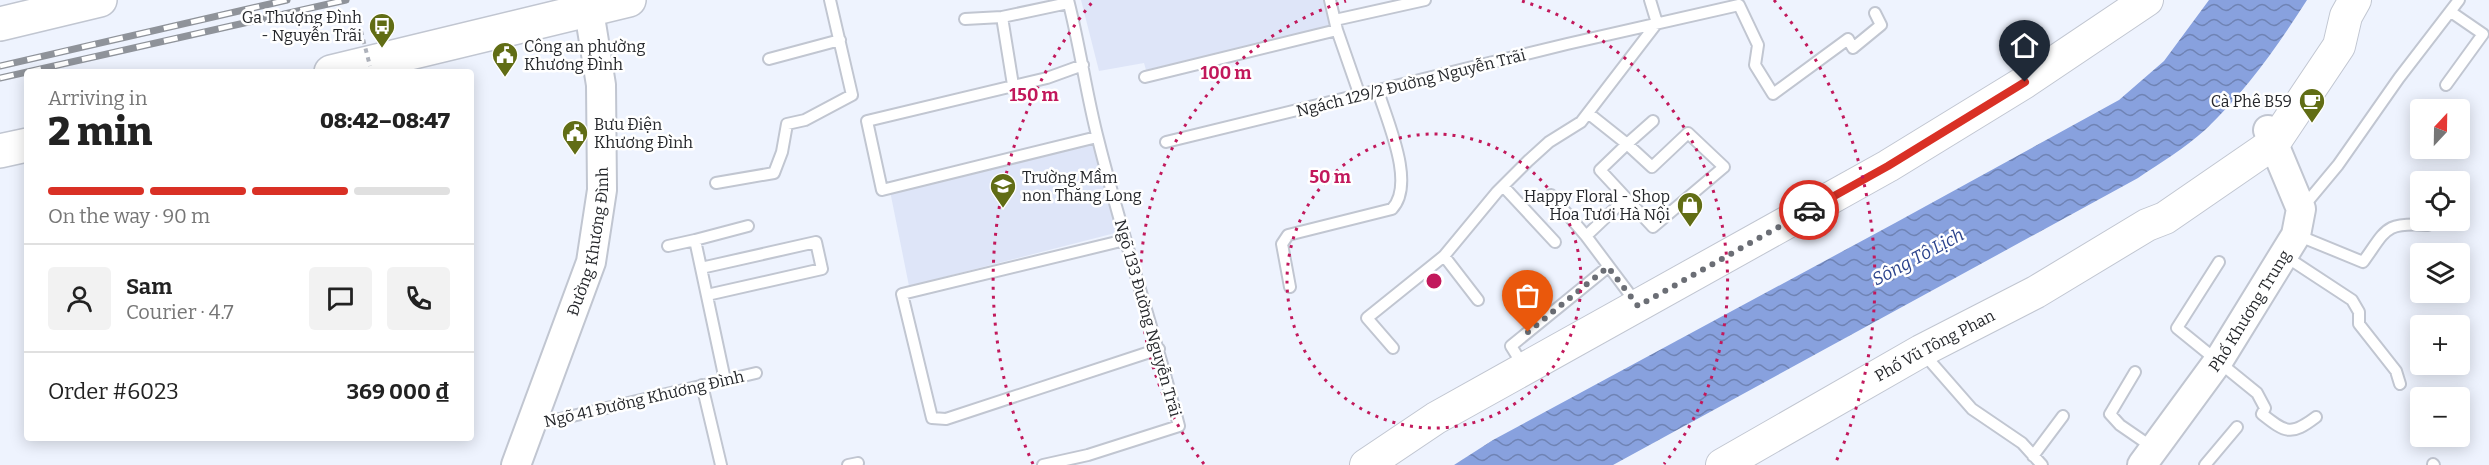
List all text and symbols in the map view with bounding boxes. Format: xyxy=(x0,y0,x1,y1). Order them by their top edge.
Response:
place label: Ga Thượng Đình - Nguyễn Trãi xyxy=(242,8,362,45)
bus stop icon: Ga Thượng Đình - Nguyễn Trãi xyxy=(367,11,397,49)
pin xyxy=(1999,20,2050,82)
icon: home xyxy=(2008,29,2041,62)
place label: Công an phường Khương Đình xyxy=(524,37,645,74)
public building icon: Công an phường Khương Đình xyxy=(490,40,520,78)
street label: Ngách 129/2 Đường Nguyễn Trãi xyxy=(1294,44,1528,121)
text: 100 m xyxy=(1200,62,1252,84)
text: 150 m xyxy=(1009,84,1059,106)
text: Arriving in xyxy=(48,86,147,110)
cafe icon: Cà Phê B59 xyxy=(2297,86,2327,124)
place label: Cà Phê B59 xyxy=(2211,92,2292,111)
north arrow xyxy=(2410,99,2470,159)
map controls xyxy=(2410,99,2470,447)
text: 08:42–08:47 xyxy=(320,107,450,134)
text: 2 min xyxy=(48,109,152,155)
place label: Bưu Điện Khương Đình xyxy=(594,115,693,152)
public building icon: Bưu Điện Khương Đình xyxy=(560,118,590,156)
text: 50 m xyxy=(1309,166,1351,188)
street label: Đường Khương Đình xyxy=(563,167,612,318)
place label: Trường Mầm non Thăng Long xyxy=(1022,167,1142,205)
school or university icon: Trường Mầm non Thăng Long xyxy=(988,171,1018,209)
button: locate xyxy=(2410,171,2470,231)
courier xyxy=(1779,180,1839,240)
place label: Happy Floral - Shop Hoa Tươi Hà Nội xyxy=(1524,187,1670,224)
shop icon: Happy Floral - Shop Hoa Tươi Hà Nội xyxy=(1675,190,1705,228)
icon: car xyxy=(1793,194,1826,227)
text: On the way · 90 m xyxy=(48,204,210,228)
street label: Ngõ 133 Đường Nguyễn Trãi xyxy=(1111,217,1186,419)
water label: Sông Tô Lịch xyxy=(1868,224,1968,290)
button: layers xyxy=(2410,243,2470,303)
street label: Phố Khương Trung xyxy=(2204,246,2294,375)
button: person xyxy=(48,267,111,330)
button: chat xyxy=(309,267,372,330)
button: phone xyxy=(387,267,450,330)
pin xyxy=(1502,270,1553,332)
centre of rings xyxy=(1424,271,1444,291)
text: Sam xyxy=(126,273,172,300)
icon: bag xyxy=(1511,279,1544,312)
text: Courier · 4.7 xyxy=(126,300,234,324)
street label: Phố Vũ Tông Phan xyxy=(1871,305,1998,385)
button: + xyxy=(2410,315,2470,375)
street label: Ngõ 41 Đường Khương Đình xyxy=(542,367,746,431)
text: Order #6023 xyxy=(48,378,179,405)
text: 369 000 ₫ xyxy=(346,378,450,405)
button: − xyxy=(2410,387,2470,447)

